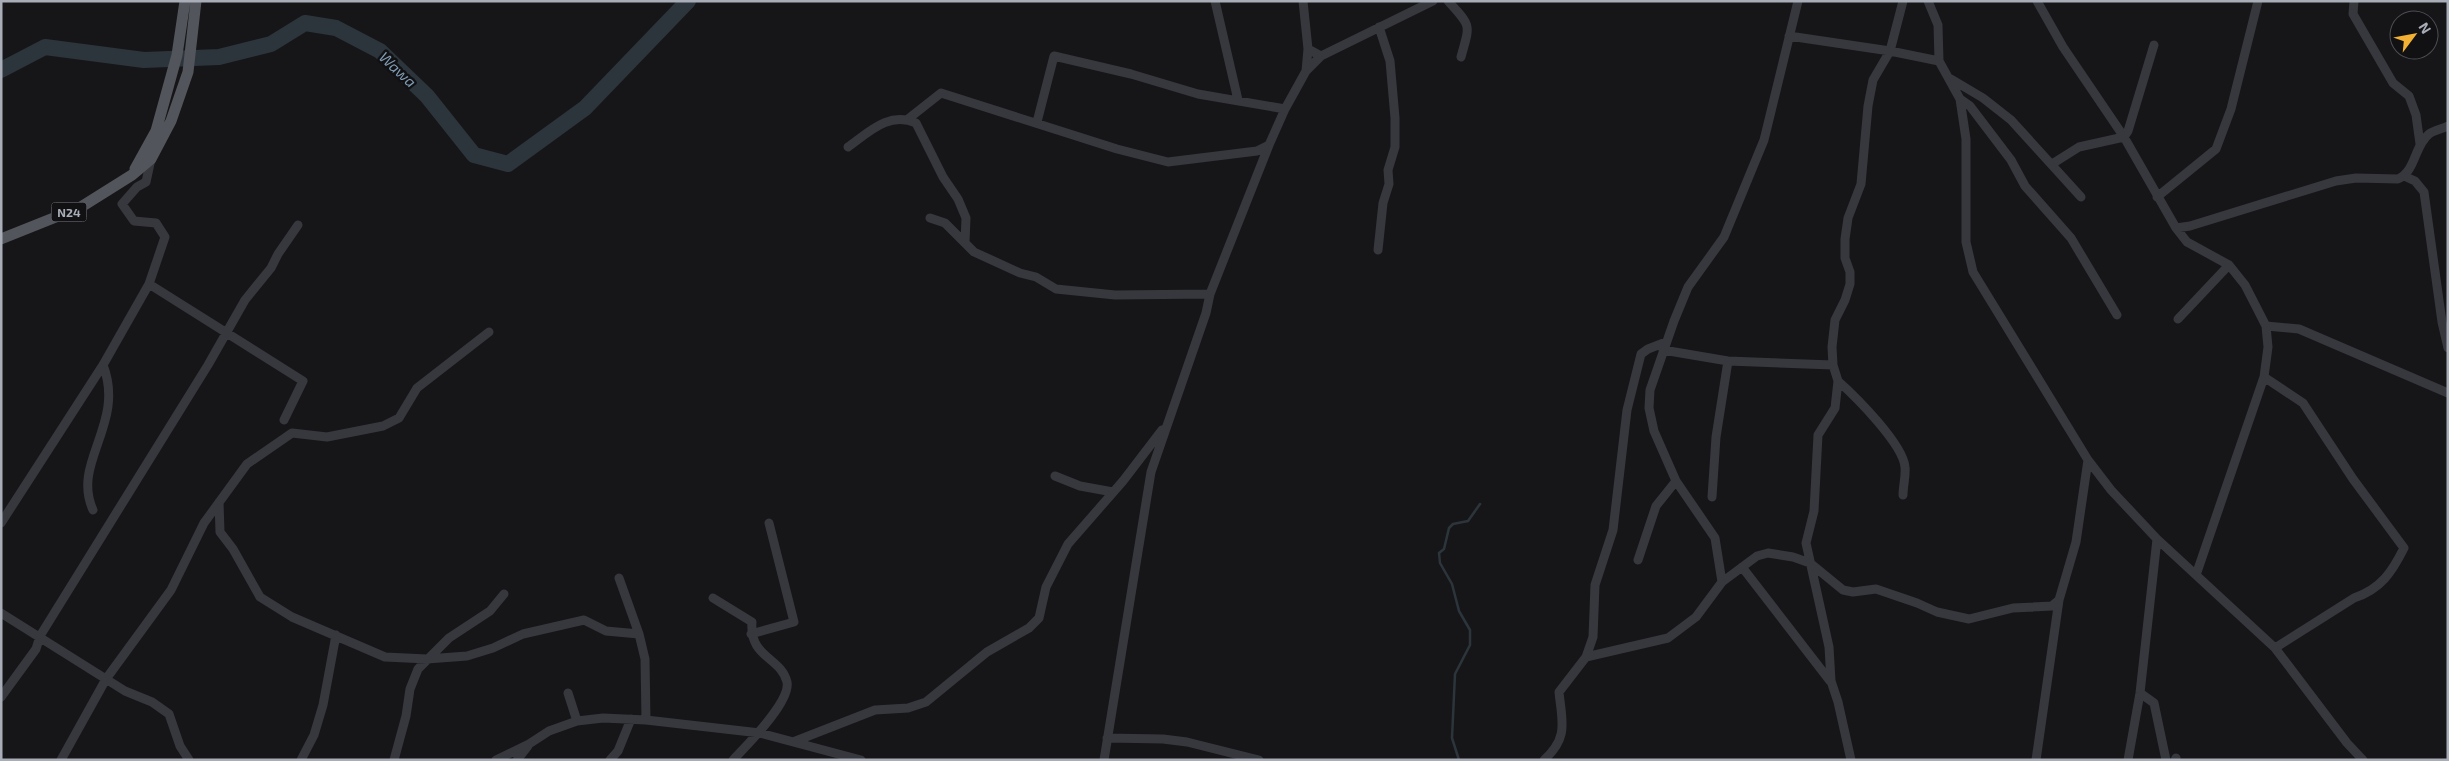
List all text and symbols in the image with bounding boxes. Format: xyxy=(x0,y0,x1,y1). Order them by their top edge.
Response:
north arrow xyxy=(2389,10,2439,60)
text: N xyxy=(2416,19,2435,37)
water label: Wawa xyxy=(376,47,420,91)
road number: N24 xyxy=(52,202,86,222)

